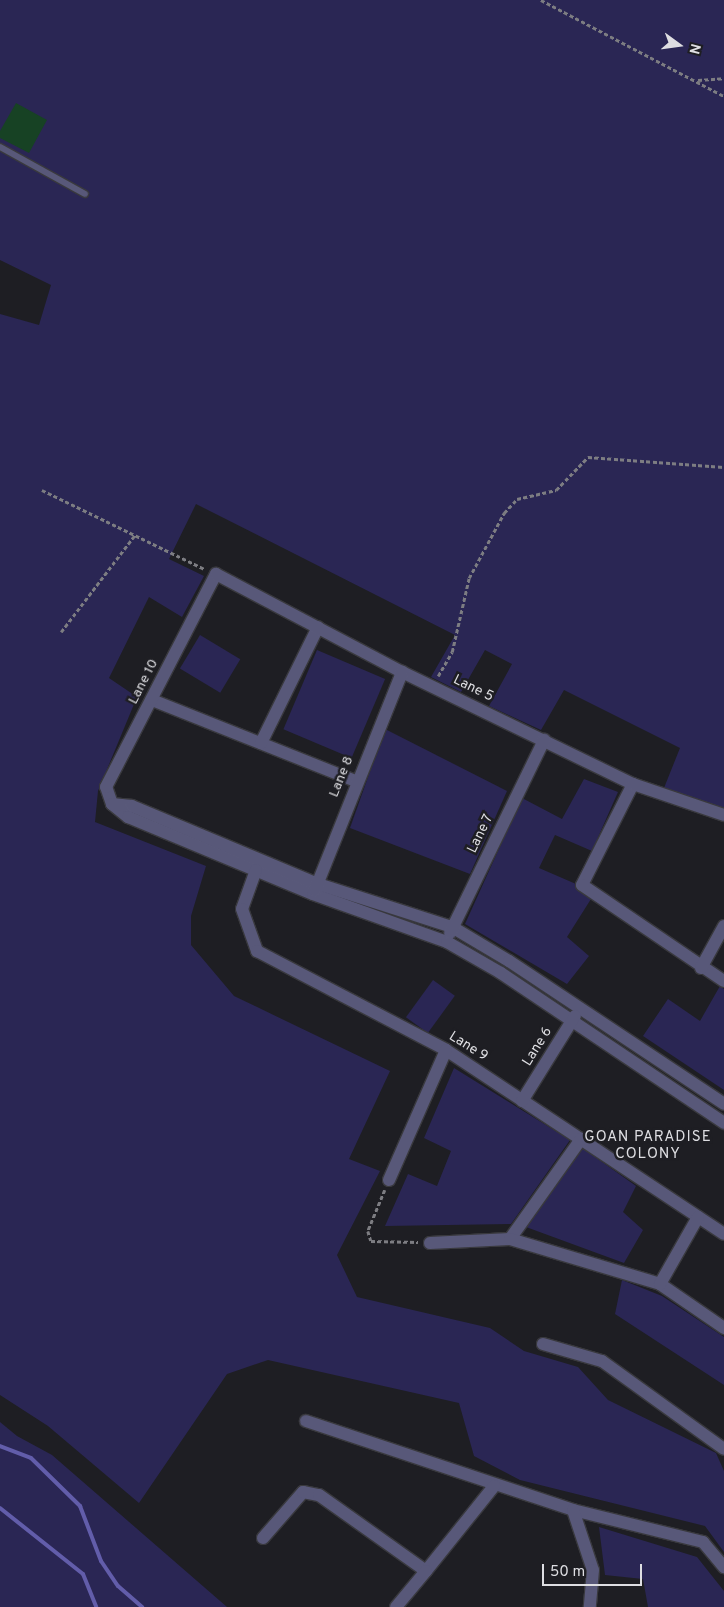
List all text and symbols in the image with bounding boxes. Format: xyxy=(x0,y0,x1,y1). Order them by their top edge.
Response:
north arrow xyxy=(654,20,704,70)
text: N xyxy=(685,42,704,56)
street label: Lane 10 xyxy=(126,657,162,707)
street label: Lane 5 xyxy=(450,672,496,706)
street label: Lane 8 xyxy=(326,754,358,800)
street label: Lane 7 xyxy=(464,812,498,856)
street label: Lane 6 xyxy=(520,1024,556,1070)
street label: Lane 9 xyxy=(445,1029,491,1065)
district label: GOAN PARADISE COLONY xyxy=(583,1128,713,1163)
scale bar xyxy=(544,1554,644,1586)
text: 50 m xyxy=(550,1563,585,1582)

